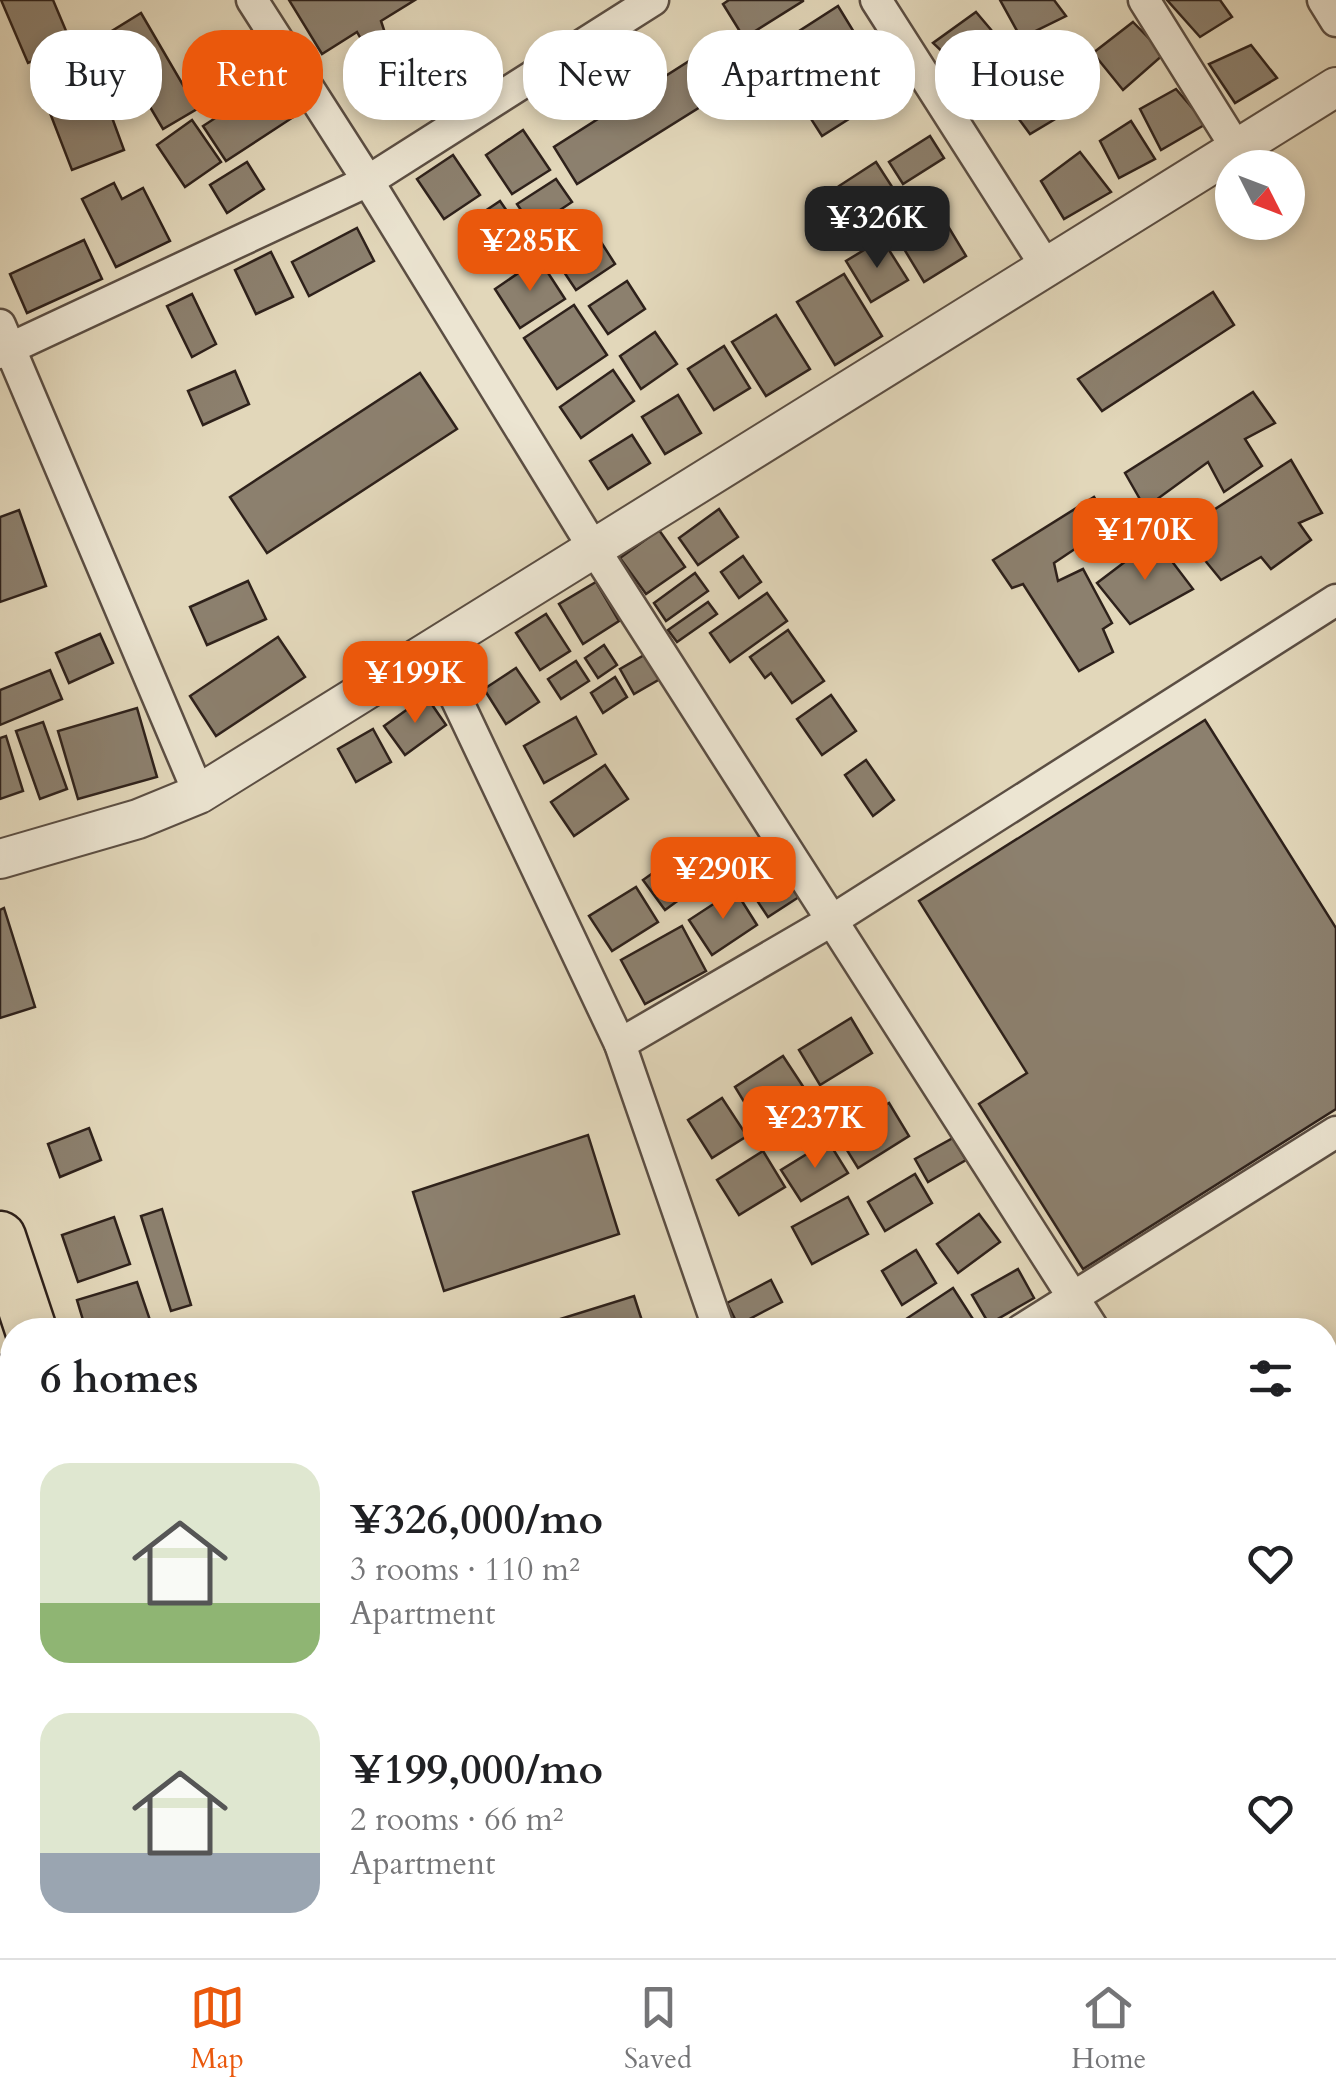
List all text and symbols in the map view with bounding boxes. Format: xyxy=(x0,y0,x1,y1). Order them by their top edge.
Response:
chip: Buy xyxy=(30,30,162,120)
chip: Rent xyxy=(182,30,323,120)
chip: Filters xyxy=(343,30,503,120)
chip: New xyxy=(523,30,667,120)
chip: Apartment xyxy=(687,30,915,120)
chip: House xyxy=(935,30,1100,120)
north arrow xyxy=(1215,150,1305,240)
map controls xyxy=(1215,150,1305,240)
pin: ¥326K xyxy=(807,186,947,271)
text: ¥326K xyxy=(827,196,927,240)
pin: ¥285K xyxy=(460,209,600,294)
text: ¥285K xyxy=(480,219,580,263)
pin: ¥170K xyxy=(1075,498,1215,583)
text: ¥170K xyxy=(1095,508,1195,552)
pin: ¥199K xyxy=(345,641,485,726)
text: ¥199K xyxy=(365,651,465,695)
pin: ¥290K xyxy=(653,837,793,922)
text: ¥290K xyxy=(673,847,773,891)
pin: ¥237K xyxy=(745,1086,885,1171)
text: ¥237K xyxy=(765,1096,865,1140)
text: 6 homes xyxy=(40,1350,198,1407)
icon: filters xyxy=(1243,1351,1298,1406)
text: ¥326,000/mo xyxy=(350,1491,603,1548)
icon: home xyxy=(120,1503,240,1623)
icon: heart xyxy=(1243,1536,1298,1591)
text: 3 rooms · 110 m² xyxy=(350,1548,580,1592)
text: Apartment xyxy=(350,1592,495,1636)
text: ¥199,000/mo xyxy=(350,1741,603,1798)
icon: home xyxy=(120,1753,240,1873)
icon: heart xyxy=(1243,1786,1298,1841)
text: 2 rooms · 66 m² xyxy=(350,1798,563,1842)
text: Apartment xyxy=(350,1842,495,1886)
tab: Map xyxy=(190,1980,245,2078)
tab: Saved xyxy=(624,1980,692,2078)
tab: Home xyxy=(1071,1980,1146,2078)

